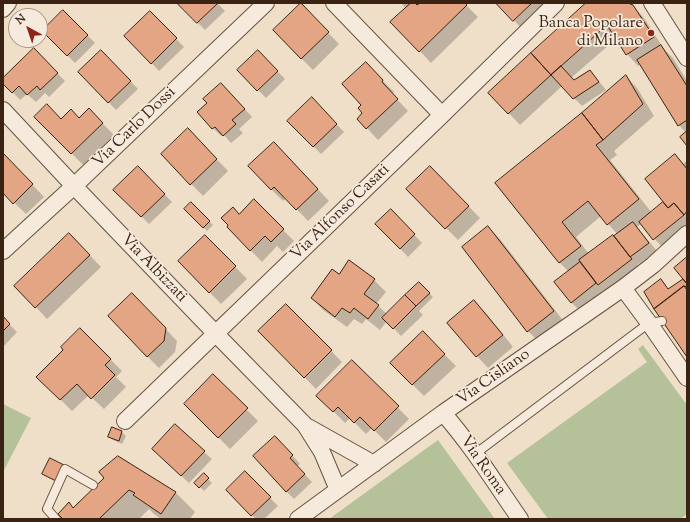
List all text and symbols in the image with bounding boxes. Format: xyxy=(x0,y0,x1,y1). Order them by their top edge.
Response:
north arrow xyxy=(8,8,48,48)
text: N xyxy=(12,11,29,29)
place label: Banca Popolare di Milano xyxy=(539,14,643,52)
marker: Banca Popolare di Milano xyxy=(646,28,656,38)
street label: Via Carlo Dossi xyxy=(89,84,181,172)
street label: Via Alfonso Casati xyxy=(288,161,394,265)
street label: Via Albizzati xyxy=(116,231,190,307)
street label: Via Cisliano xyxy=(454,346,534,410)
street label: Via Roma xyxy=(455,433,509,499)

